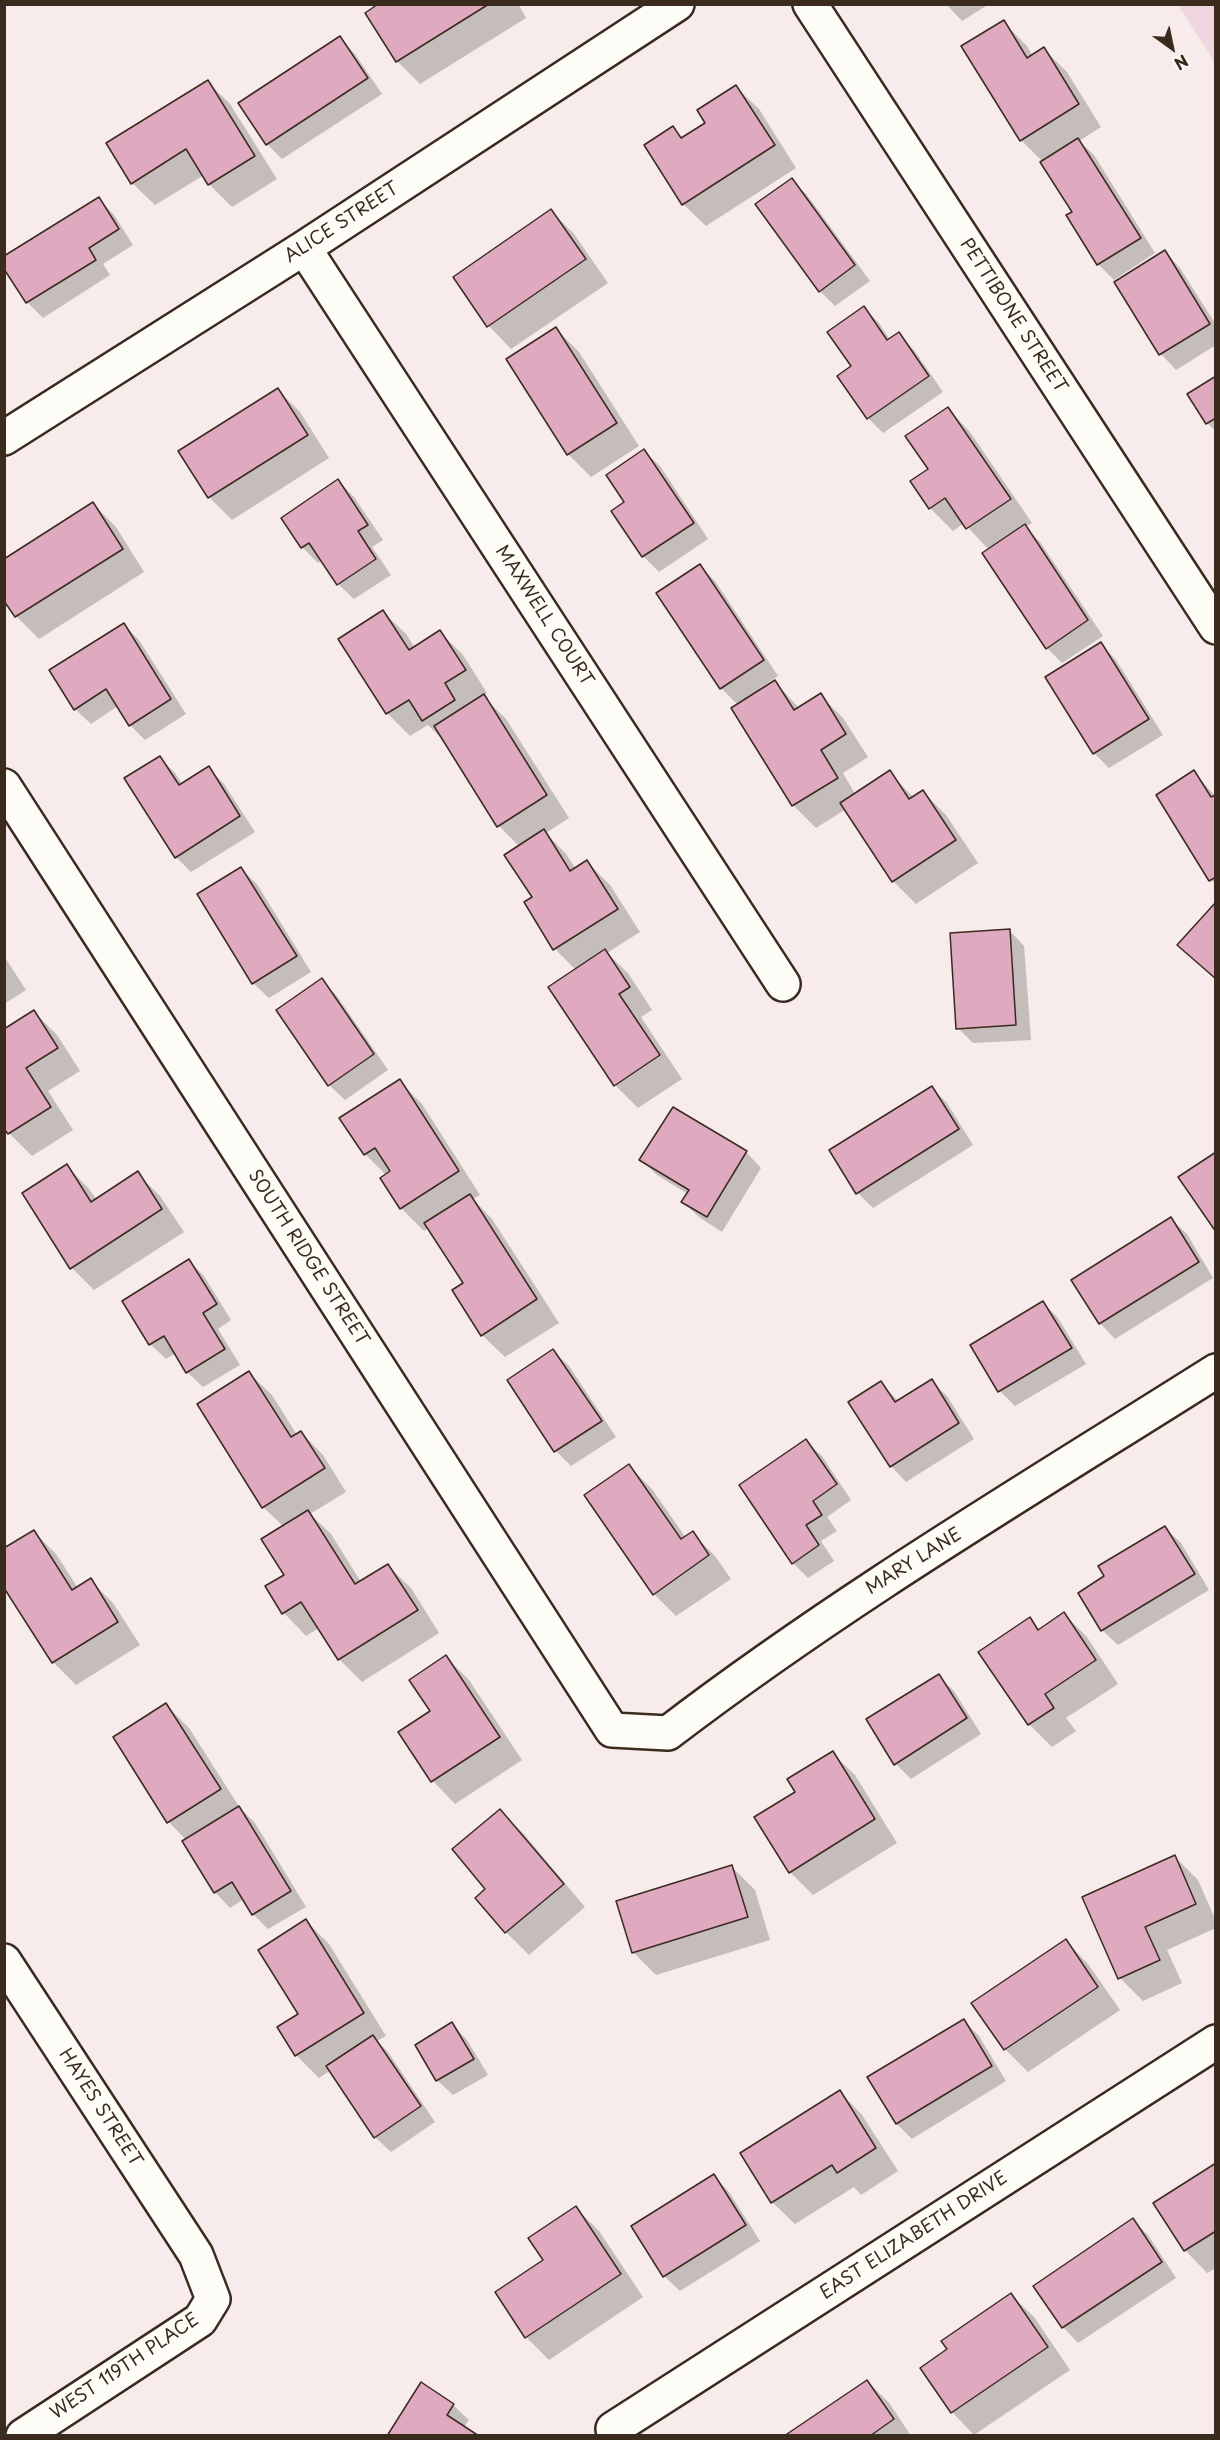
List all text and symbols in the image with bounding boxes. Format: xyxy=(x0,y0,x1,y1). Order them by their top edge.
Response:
north arrow xyxy=(1142,18,1202,78)
text: N xyxy=(1170,50,1194,77)
street label: ALICE STREET xyxy=(281,178,403,268)
street label: PETTIBONE STREET xyxy=(955,235,1071,397)
street label: MAXWELL COURT xyxy=(490,542,598,690)
street label: SOUTH RIDGE STREET xyxy=(243,1166,373,1350)
street label: MARY LANE xyxy=(862,1524,966,1600)
street label: HAYES STREET xyxy=(54,2045,146,2171)
street label: EAST ELIZABETH DRIVE xyxy=(816,2167,1012,2305)
street label: WEST 119TH PLACE xyxy=(47,2309,203,2425)

